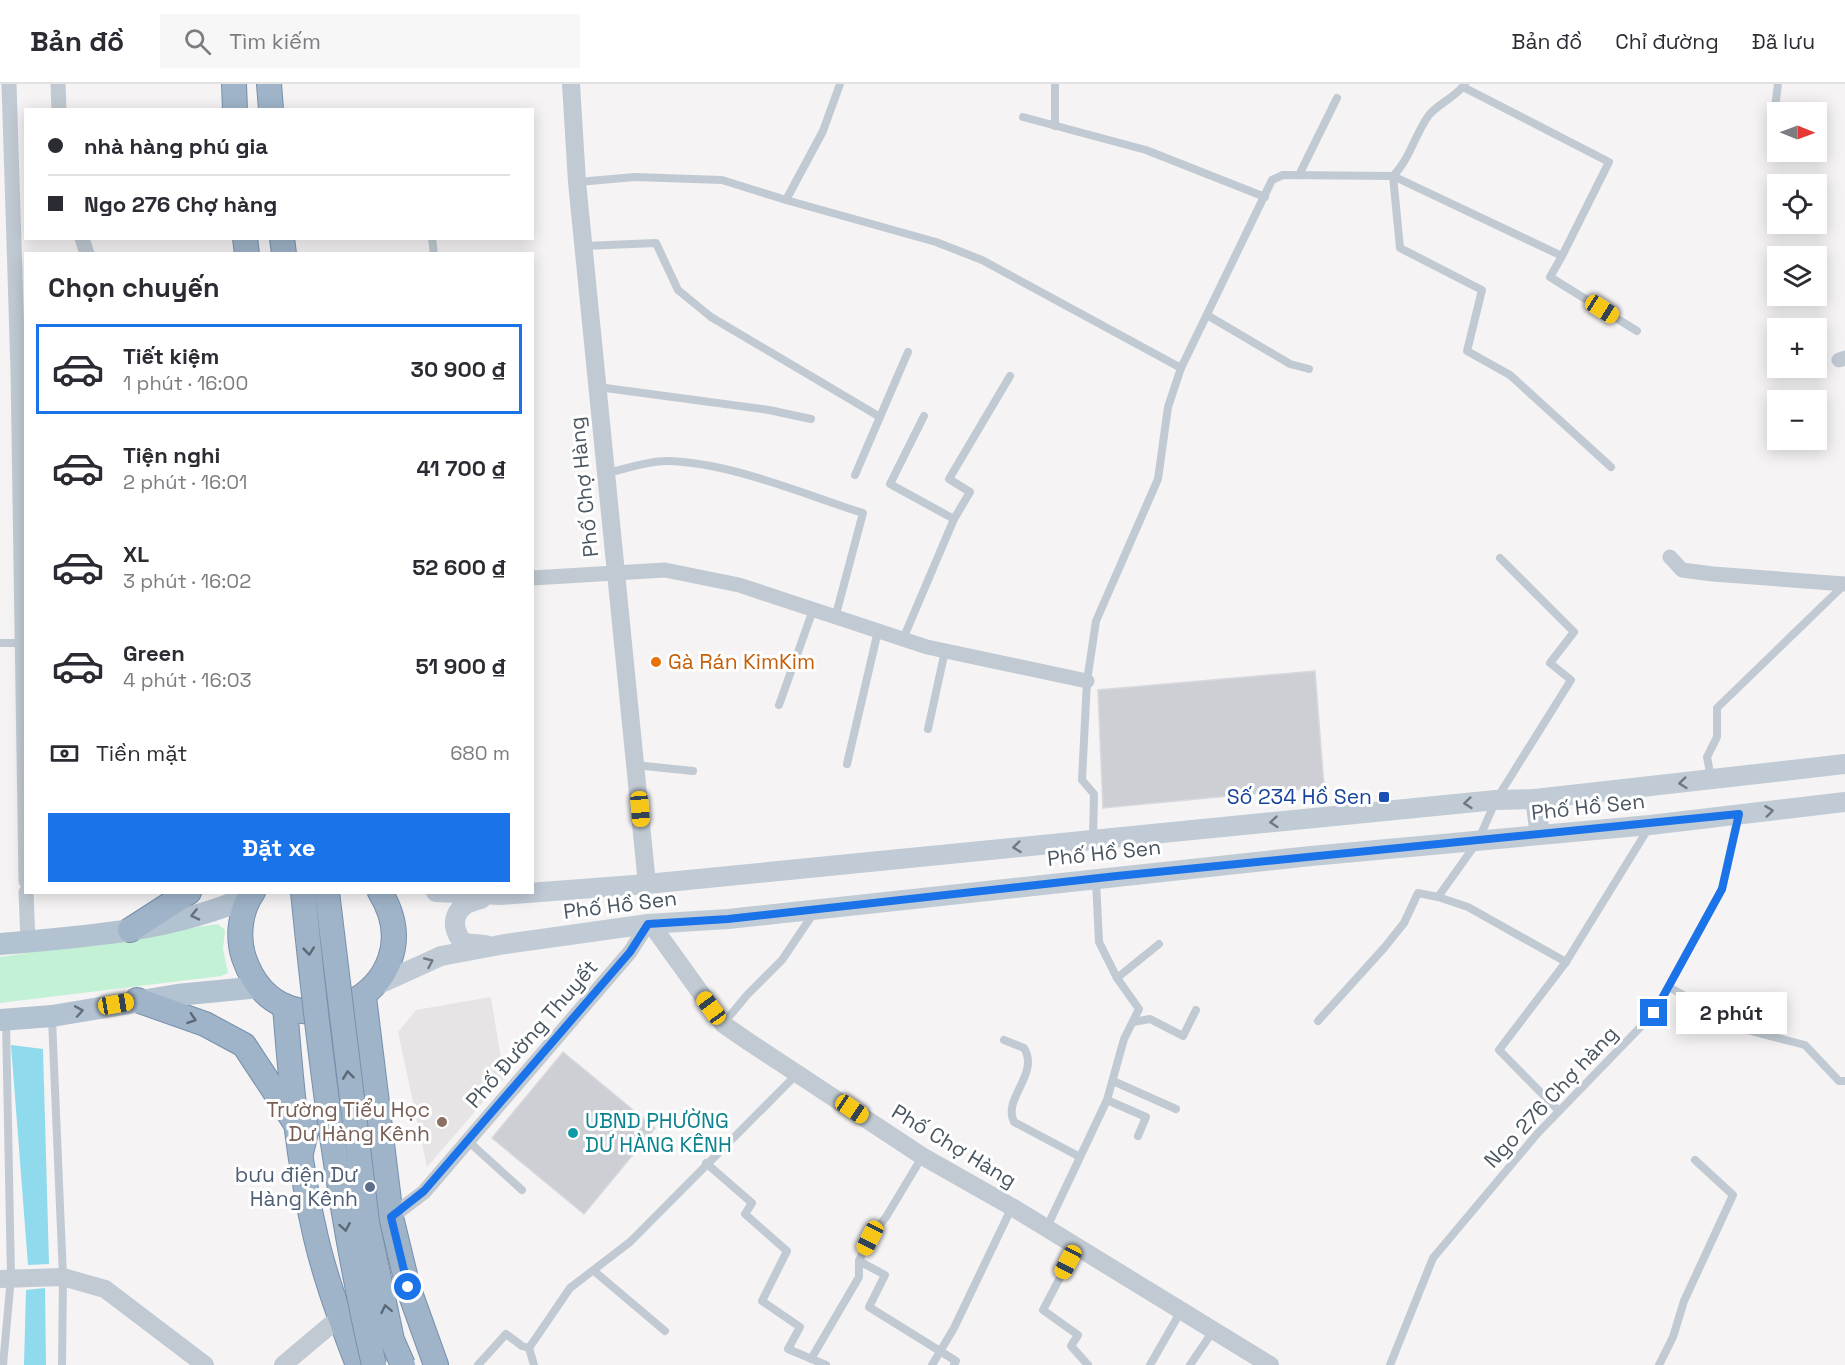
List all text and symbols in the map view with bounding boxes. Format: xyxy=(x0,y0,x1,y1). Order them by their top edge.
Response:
search box xyxy=(160,14,580,68)
text: Bản đồ xyxy=(30,23,124,59)
icon: search xyxy=(181,25,214,58)
text: Tìm kiếm xyxy=(229,27,321,55)
text: Bản đồ xyxy=(1512,28,1582,55)
text: Chỉ đường xyxy=(1615,28,1719,55)
text: Đã lưu xyxy=(1752,28,1815,55)
north arrow xyxy=(1767,102,1827,162)
map controls xyxy=(1767,102,1827,450)
text: nhà hàng phú gia xyxy=(84,132,268,160)
button: locate xyxy=(1767,174,1827,234)
text: Ngo 276 Chợ hàng xyxy=(84,190,277,218)
button: layers xyxy=(1767,246,1827,306)
text: Chọn chuyến xyxy=(48,270,220,305)
car xyxy=(1582,292,1622,326)
button: + xyxy=(1767,318,1827,378)
icon: car xyxy=(51,342,105,396)
text: Tiết kiệm xyxy=(123,342,219,370)
text: 30 900 ₫ xyxy=(411,355,507,383)
text: 1 phút · 16:00 xyxy=(123,370,248,396)
button: − xyxy=(1767,390,1827,450)
street label: Phố Chợ Hàng xyxy=(563,415,604,559)
icon: car xyxy=(51,441,105,495)
text: Tiện nghi xyxy=(123,441,220,469)
text: 41 700 ₫ xyxy=(417,454,507,482)
text: 2 phút · 16:01 xyxy=(123,469,247,495)
icon: car xyxy=(51,540,105,594)
text: XL xyxy=(123,540,149,568)
text: 52 600 ₫ xyxy=(412,553,507,581)
text: 3 phút · 16:02 xyxy=(123,568,251,594)
icon: car xyxy=(51,639,105,693)
text: Green xyxy=(123,639,185,667)
place label: Gà Rán KimKim xyxy=(668,648,815,675)
text: 51 900 ₫ xyxy=(415,652,507,680)
marker: Gà Rán KimKim xyxy=(649,655,663,669)
text: 4 phút · 16:03 xyxy=(123,667,252,693)
icon: cash xyxy=(48,737,81,770)
text: Tiền mặt xyxy=(96,739,187,767)
text: 680 m xyxy=(450,740,510,766)
one-way arrow xyxy=(1678,776,1687,788)
place label: Số 234 Hồ Sen xyxy=(1227,783,1372,810)
street label: Phố Hồ Sen xyxy=(1530,787,1646,826)
car xyxy=(629,790,651,828)
marker: Số 234 Hồ Sen xyxy=(1377,790,1391,804)
one-way arrow xyxy=(1463,797,1472,809)
one-way arrow xyxy=(1764,805,1773,817)
button: Đặt xe xyxy=(48,813,510,882)
one-way arrow xyxy=(1269,815,1278,828)
street label: Phố Hồ Sen xyxy=(1046,833,1162,872)
one-way arrow xyxy=(1012,840,1021,853)
street label: Phố Hồ Sen xyxy=(562,884,678,925)
one-way arrow xyxy=(190,908,200,921)
one-way arrow xyxy=(302,946,315,955)
street label: Phố Đường Thuyết xyxy=(460,954,603,1113)
one-way arrow xyxy=(422,957,433,969)
car xyxy=(693,988,729,1028)
car xyxy=(97,992,135,1016)
callout: 2 phút xyxy=(1675,992,1786,1034)
route end xyxy=(1640,999,1667,1026)
text: 2 phút xyxy=(1700,1000,1763,1026)
one-way arrow xyxy=(74,1005,84,1018)
one-way arrow xyxy=(186,1012,197,1024)
street label: Ngo 276 Chợ hàng xyxy=(1478,1020,1623,1173)
one-way arrow xyxy=(342,1071,355,1080)
car xyxy=(832,1091,872,1127)
place label: Trường Tiểu Học Dư Hàng Kênh xyxy=(266,1096,430,1147)
street label: Phố Chợ Hàng xyxy=(887,1098,1022,1193)
place label: UBND PHƯỜNG DƯ HÀNG KÊNH xyxy=(585,1107,732,1158)
marker: Trường Tiểu Học Dư Hàng Kênh xyxy=(435,1115,449,1129)
marker: UBND PHƯỜNG DƯ HÀNG KÊNH xyxy=(566,1126,580,1140)
place label: bưu điện Dư Hàng Kênh xyxy=(235,1161,358,1212)
marker: bưu điện Dư Hàng Kênh xyxy=(363,1180,377,1194)
car xyxy=(854,1218,886,1258)
one-way arrow xyxy=(338,1222,351,1232)
car xyxy=(1052,1242,1084,1282)
route start xyxy=(394,1273,421,1300)
one-way arrow xyxy=(380,1305,393,1315)

